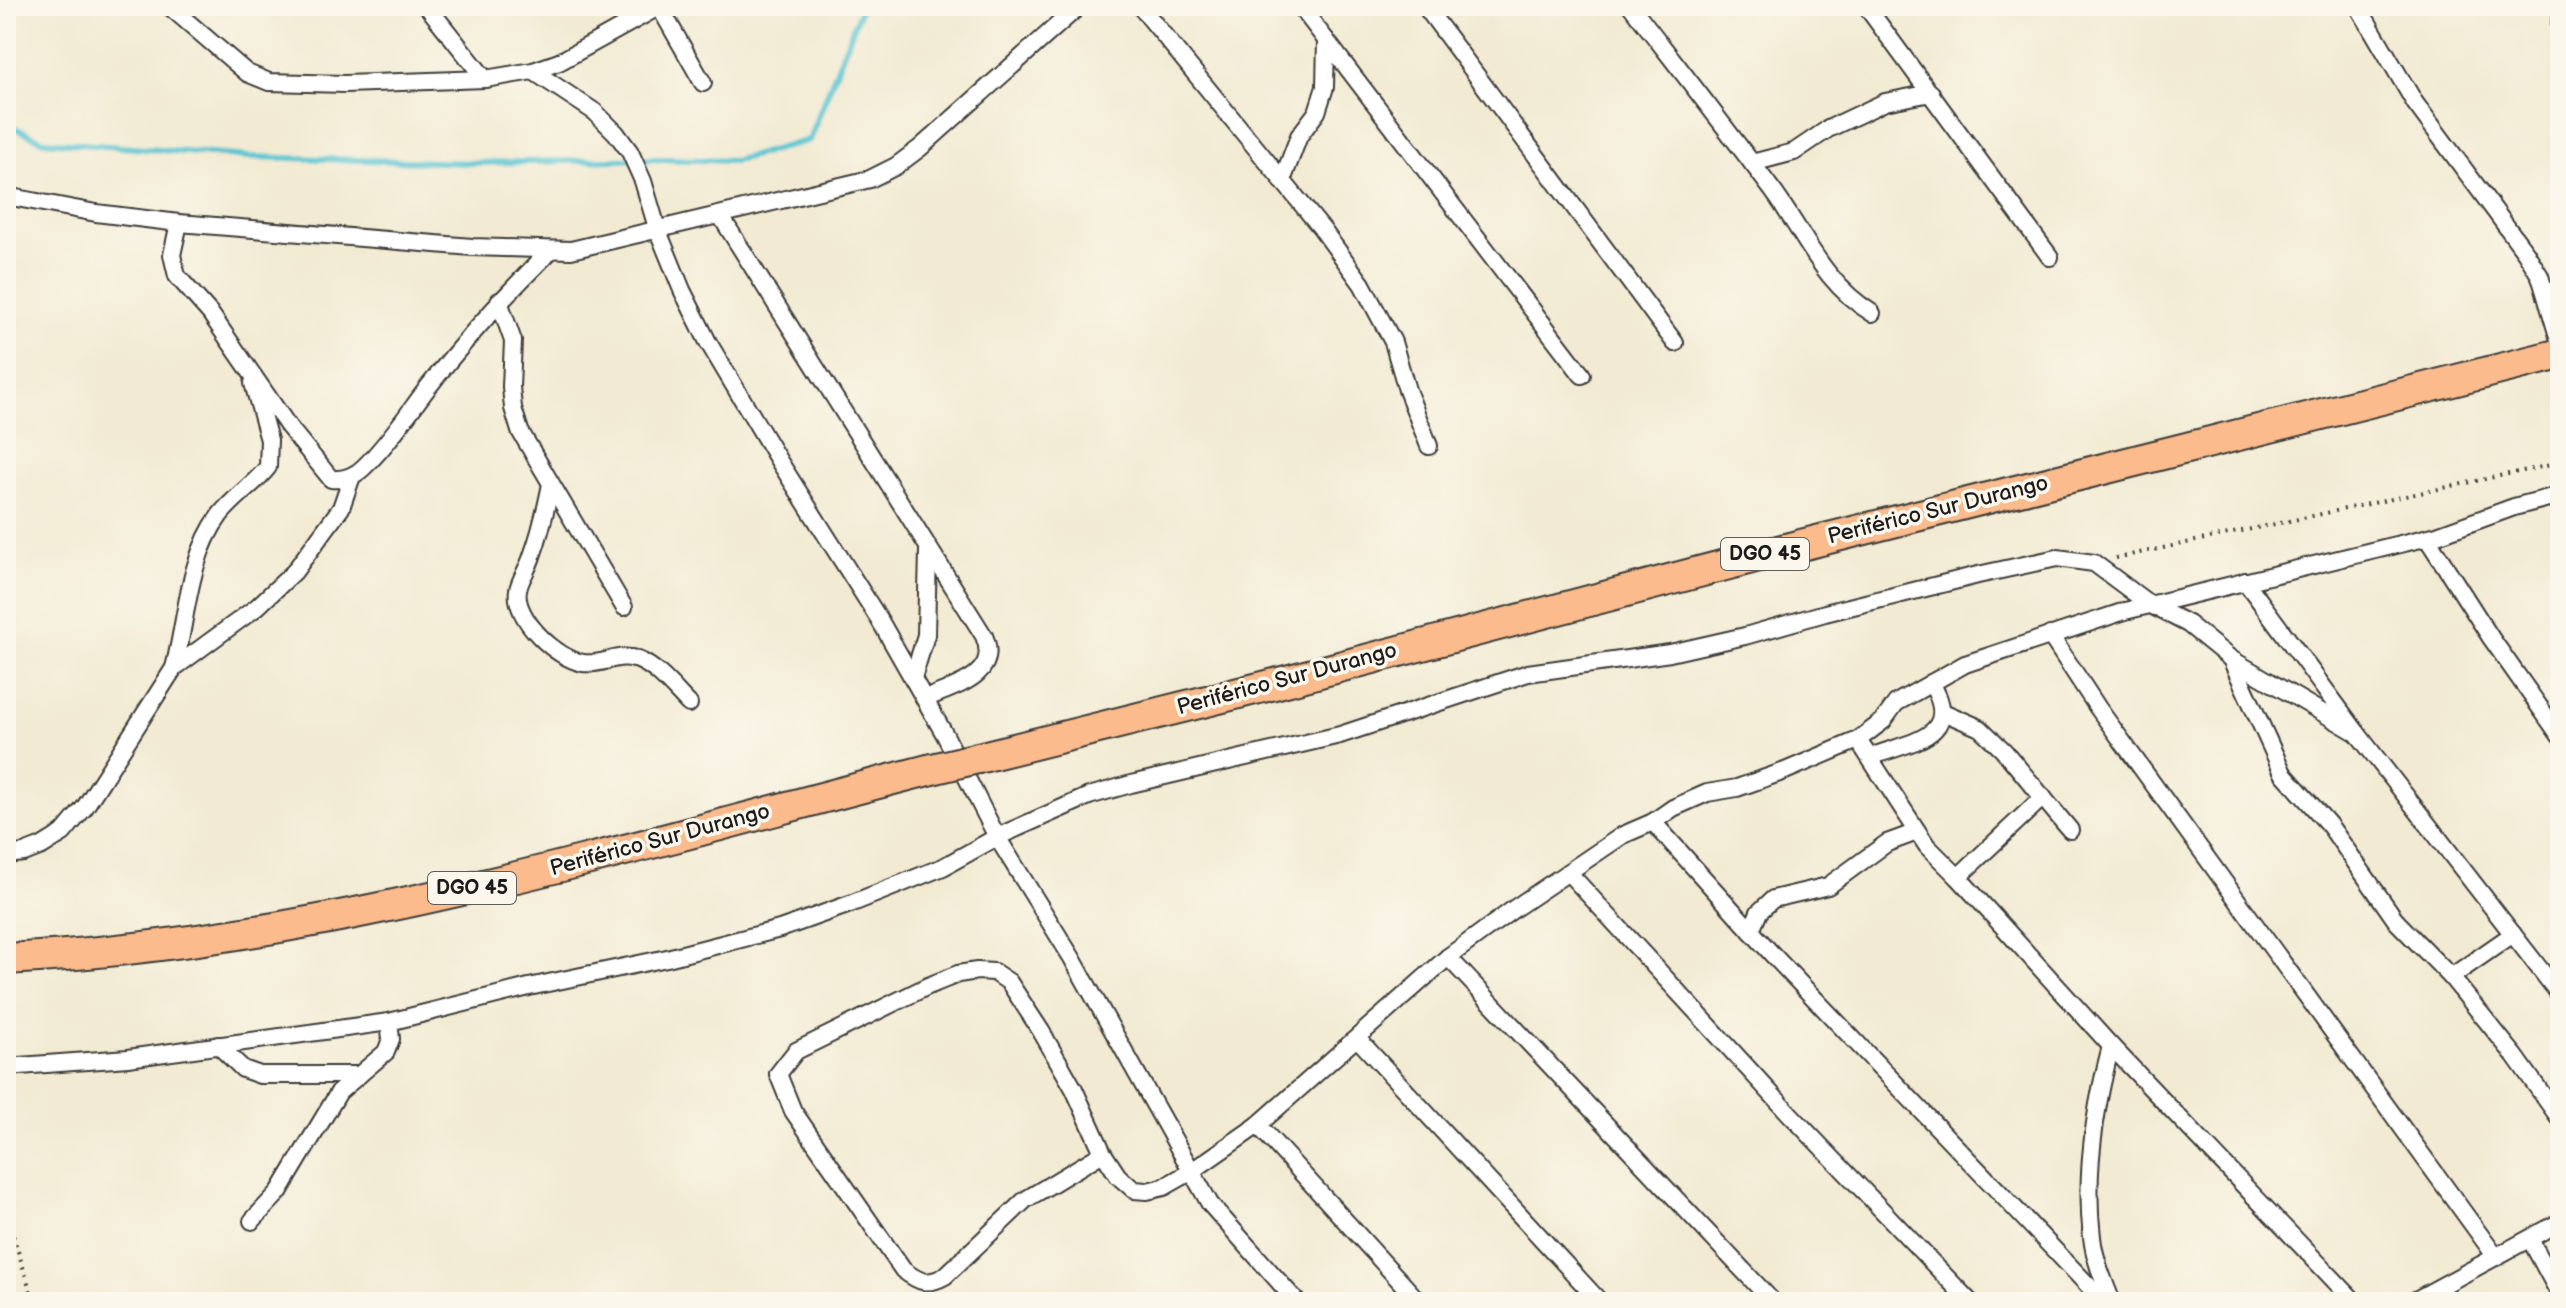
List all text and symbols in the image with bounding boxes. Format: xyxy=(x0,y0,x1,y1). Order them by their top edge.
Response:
street label: Periférico Sur Durango xyxy=(1825,470,2051,550)
road number: DGO 45 xyxy=(1721,538,1809,570)
street label: Periférico Sur Durango xyxy=(1174,637,1400,721)
street label: Periférico Sur Durango xyxy=(547,798,773,882)
road number: DGO 45 xyxy=(428,872,516,904)

